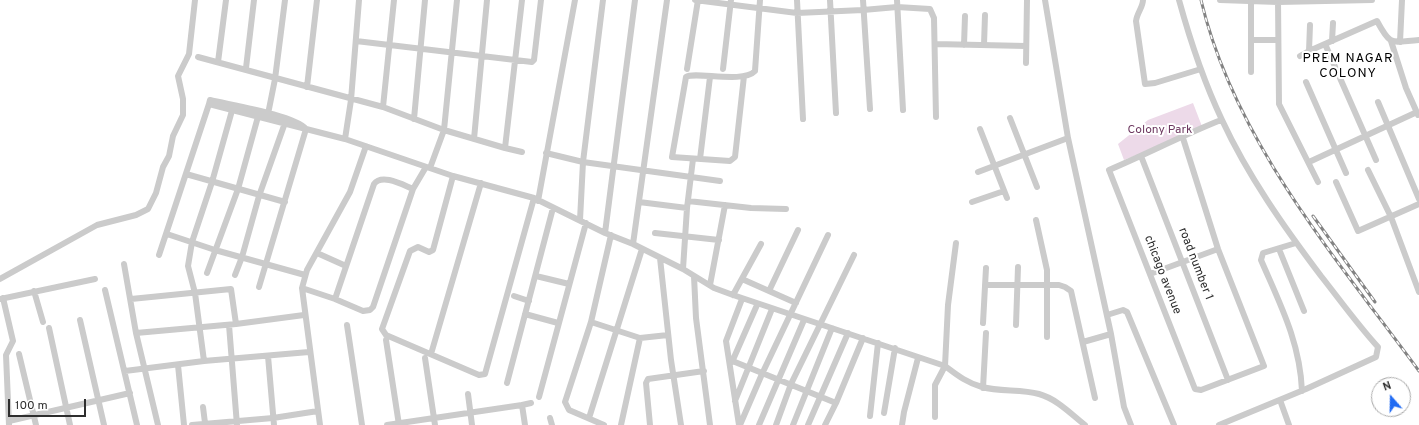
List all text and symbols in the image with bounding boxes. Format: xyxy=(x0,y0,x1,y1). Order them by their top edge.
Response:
district label: PREM NAGAR COLONY xyxy=(1302,51,1394,82)
park label: Colony Park xyxy=(1128,124,1192,138)
street label: road number 1 xyxy=(1175,226,1215,302)
street label: chicago avenue xyxy=(1140,234,1184,316)
north arrow xyxy=(1371,377,1411,417)
text: N xyxy=(1381,379,1393,395)
scale bar xyxy=(10,391,88,417)
text: 100 m xyxy=(15,398,48,414)

